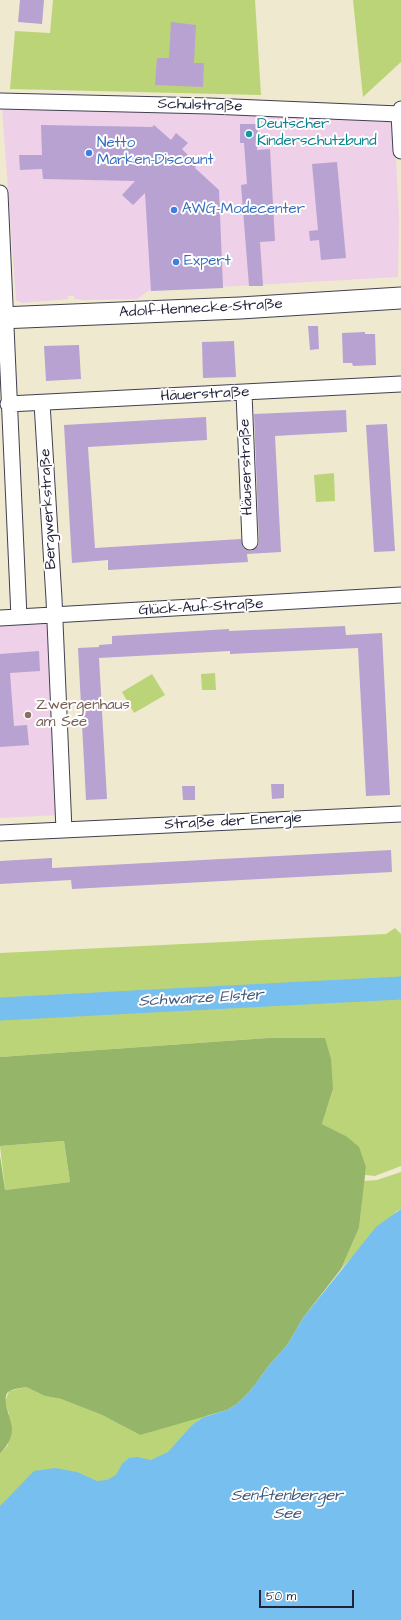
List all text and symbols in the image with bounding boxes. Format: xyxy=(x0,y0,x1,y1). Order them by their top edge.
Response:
street label: Schulstraße xyxy=(157,96,243,116)
place label: Deutscher Kinderschutzbund xyxy=(257,116,377,151)
marker: Deutscher Kinderschutzbund xyxy=(244,129,254,139)
place label: Netto Marken-Discount xyxy=(97,135,213,170)
marker: Netto Marken-Discount xyxy=(84,148,94,158)
place label: AWG-Modecenter xyxy=(182,201,305,219)
marker: AWG-Modecenter xyxy=(169,205,179,215)
place label: Expert xyxy=(184,253,231,271)
marker: Expert xyxy=(171,257,181,267)
street label: Adolf-Hennecke-Straße xyxy=(119,296,283,322)
street label: Häuerstraße xyxy=(160,384,250,406)
street label: Häuserstraße xyxy=(236,418,258,516)
street label: Bergwerkstraße xyxy=(37,448,61,570)
street label: Glück-Auf-Straße xyxy=(138,596,264,620)
place label: Zwergenhaus am See xyxy=(36,697,130,732)
marker: Zwergenhaus am See xyxy=(23,710,33,720)
street label: Straße der Energie xyxy=(164,809,302,835)
water label: Schwarze Elster xyxy=(138,986,264,1012)
water label: Senftenberger See xyxy=(231,1487,343,1525)
scale bar xyxy=(261,1582,356,1608)
text: 50 m xyxy=(266,1588,296,1605)

